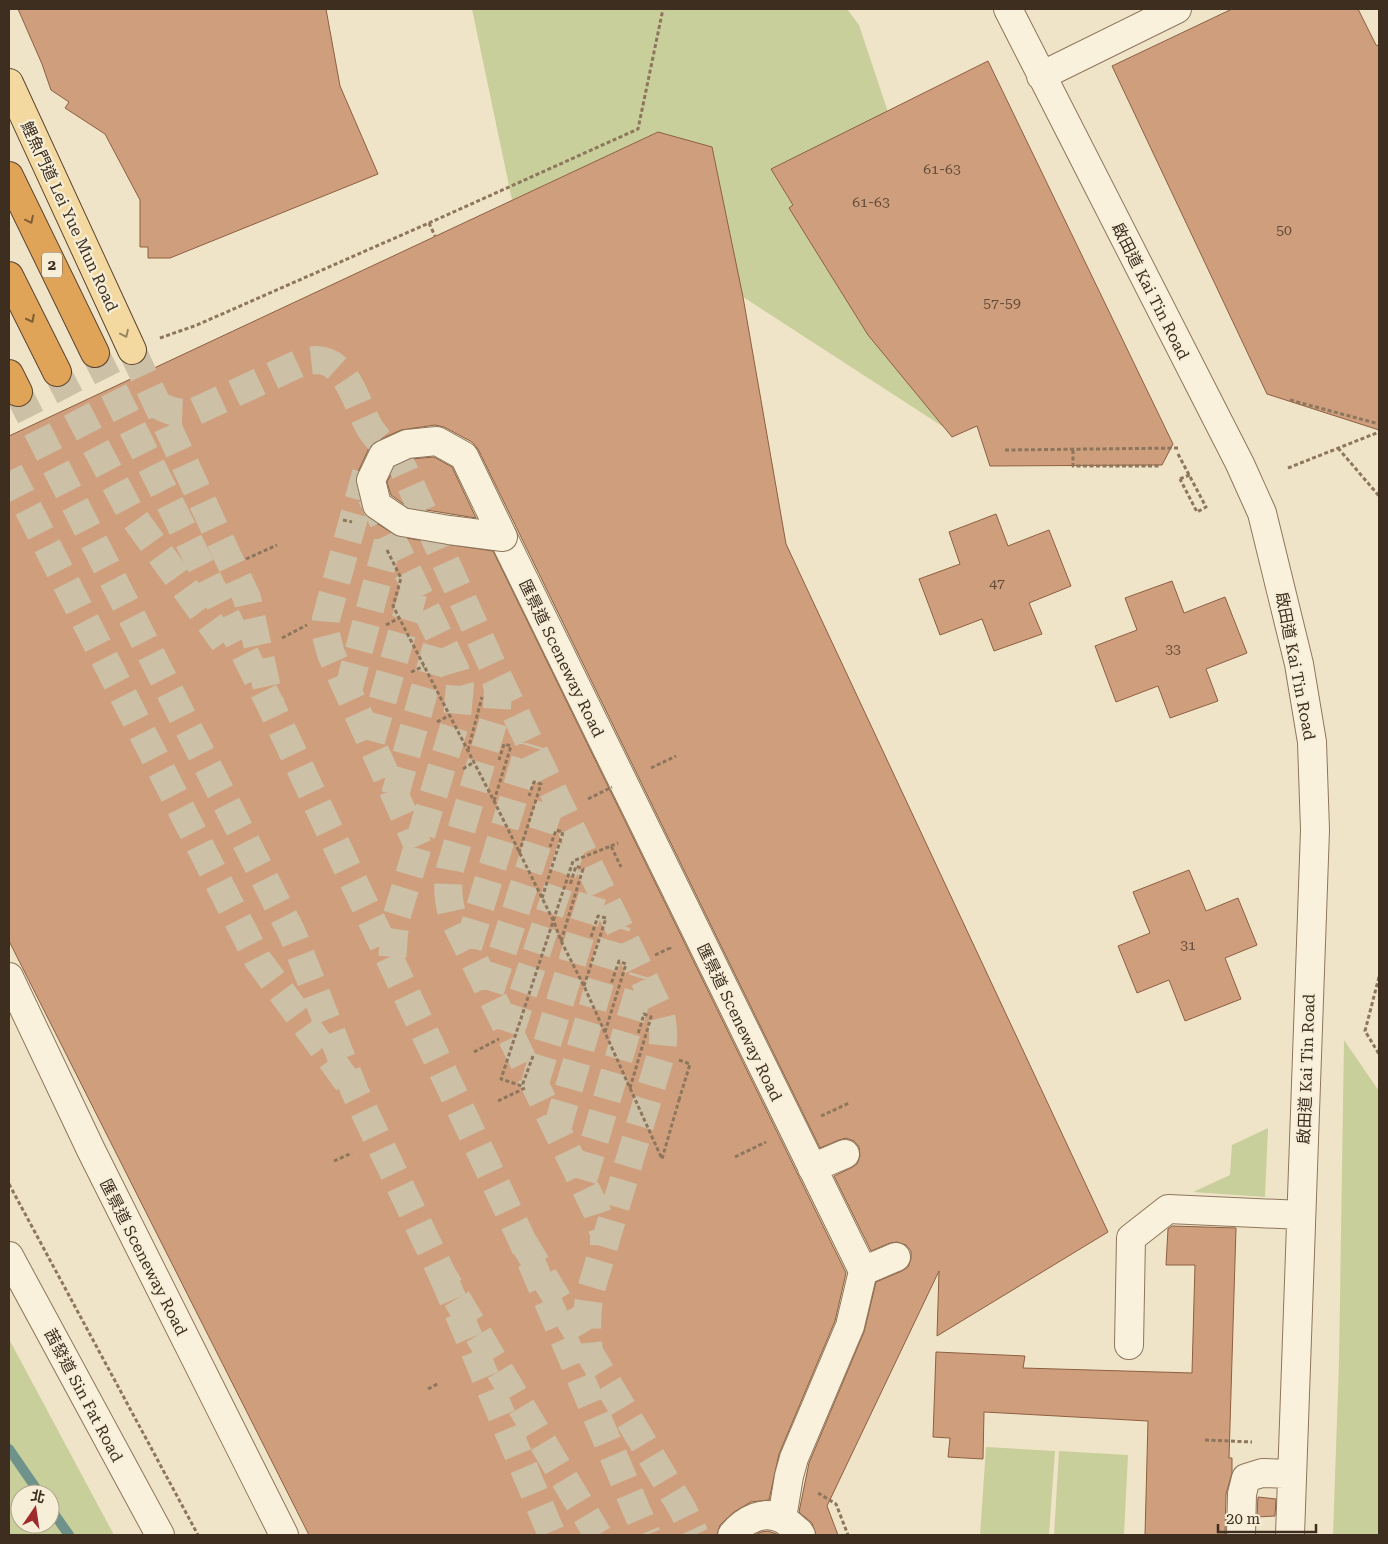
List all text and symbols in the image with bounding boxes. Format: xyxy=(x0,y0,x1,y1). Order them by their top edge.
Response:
street label: 鯉魚門道 Lei Yue Mun Road xyxy=(17,118,122,314)
house number: 61-63 xyxy=(923,161,961,177)
house number: 61-63 xyxy=(852,194,890,210)
one-way arrow xyxy=(24,215,34,224)
street label: 啟田道 Kai Tin Road xyxy=(1108,220,1193,363)
house number: 50 xyxy=(1276,222,1292,238)
road number: 2 xyxy=(42,252,62,278)
house number: 57-59 xyxy=(983,295,1021,311)
one-way arrow xyxy=(24,314,35,323)
one-way arrow xyxy=(118,329,129,338)
house number: 47 xyxy=(989,575,1005,591)
street label: 匯景道 Sceneway Road xyxy=(515,576,608,740)
street label: 啟田道 Kai Tin Road xyxy=(1272,590,1319,742)
house number: 33 xyxy=(1165,641,1181,657)
house number: 31 xyxy=(1180,937,1196,953)
street label: 匯景道 Sceneway Road xyxy=(693,940,786,1104)
street label: 啟田道 Kai Tin Road xyxy=(1294,993,1319,1145)
street label: 匯景道 Sceneway Road xyxy=(96,1176,191,1339)
street label: 茜發道 Sin Fat Road xyxy=(40,1325,127,1465)
north arrow xyxy=(10,1484,60,1534)
text: 北 xyxy=(29,1487,47,1506)
scale bar xyxy=(1218,1502,1316,1534)
text: 20 m xyxy=(1226,1510,1261,1528)

